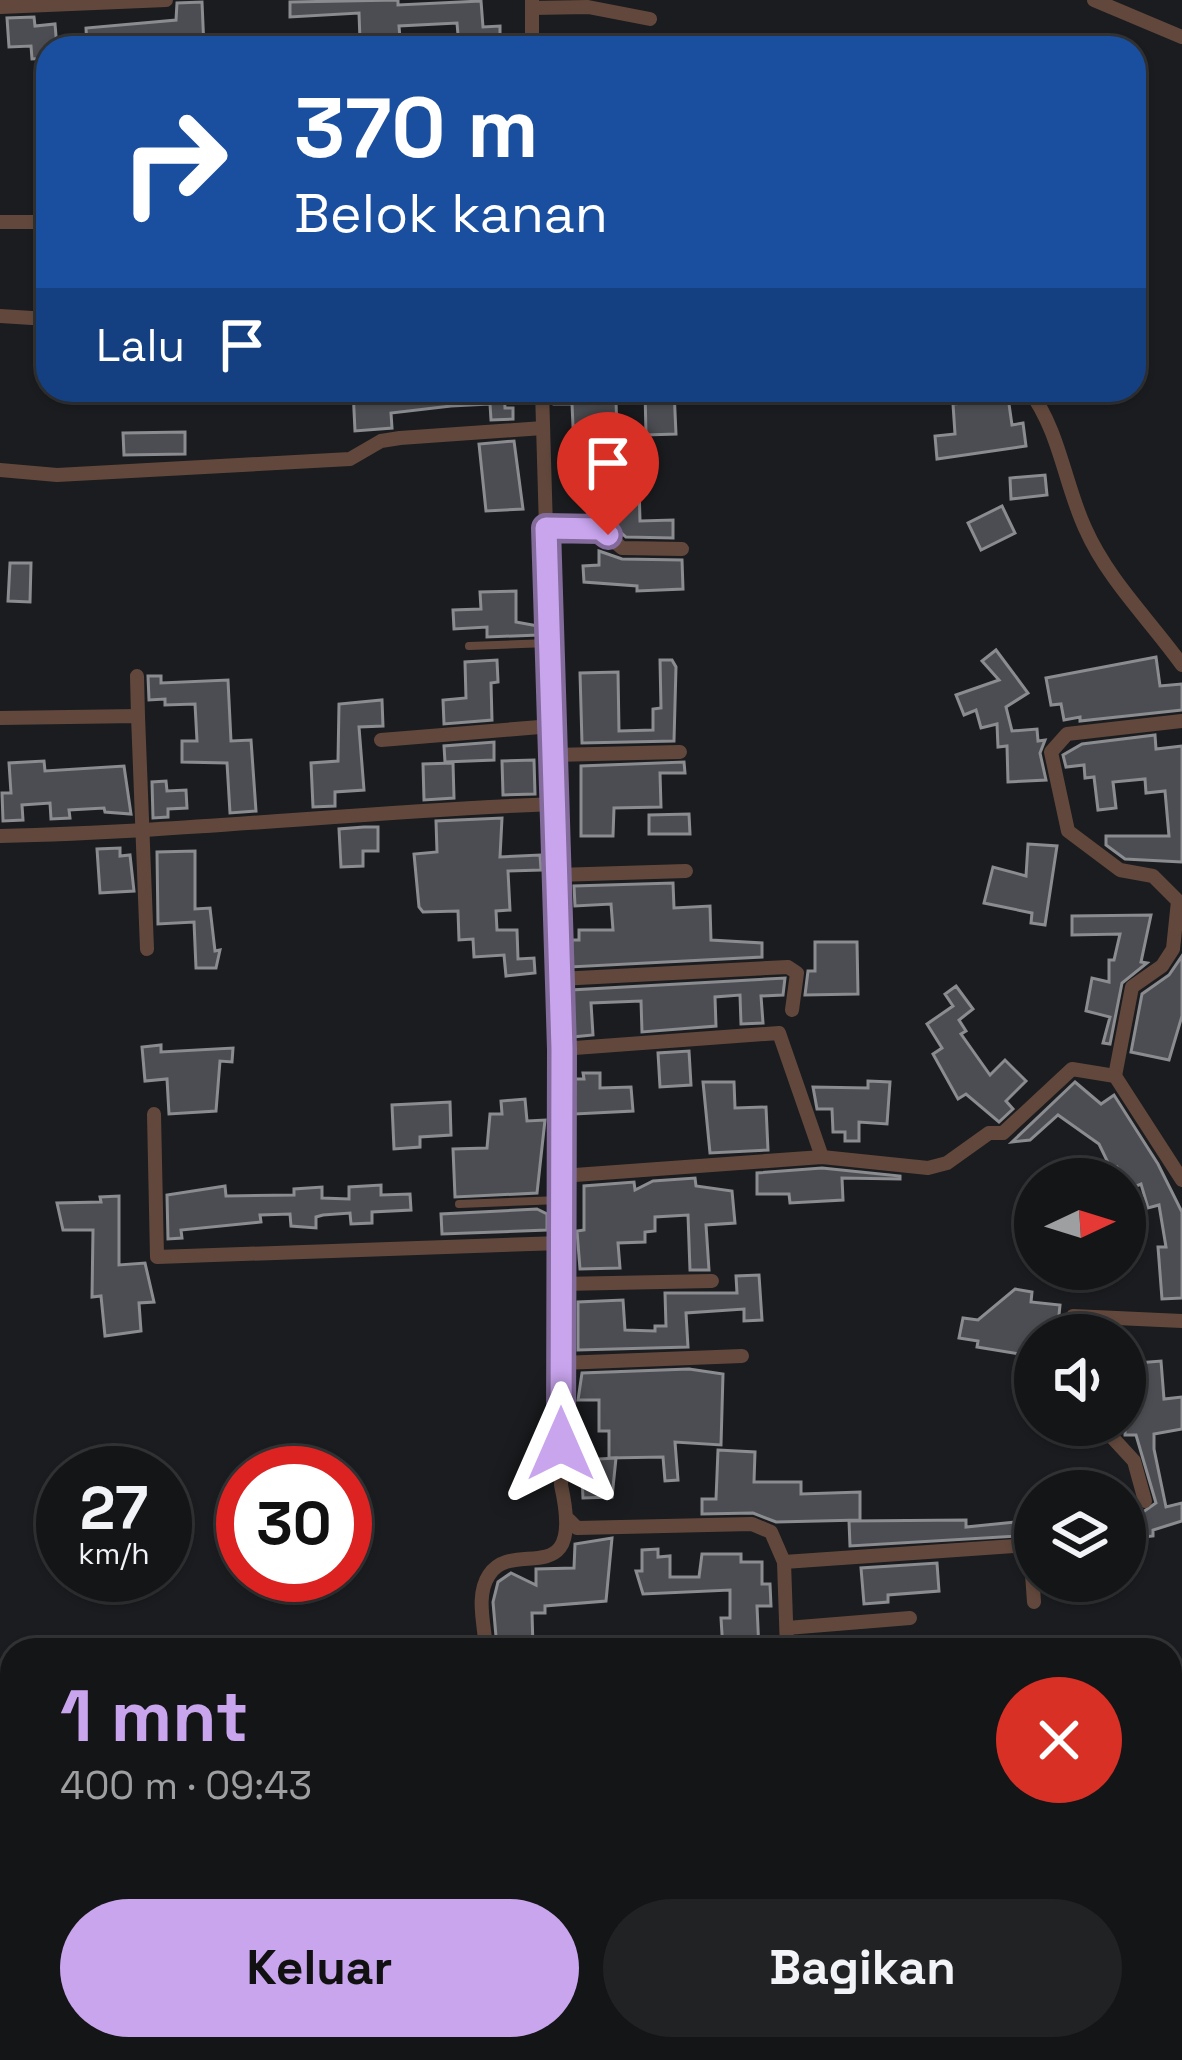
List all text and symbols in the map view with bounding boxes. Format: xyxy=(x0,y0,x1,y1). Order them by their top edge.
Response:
text: 370 m xyxy=(294,74,539,182)
icon: right xyxy=(96,84,252,240)
text: Belok kanan xyxy=(294,179,608,248)
icon: arrive xyxy=(209,312,275,378)
text: Lalu xyxy=(96,317,185,374)
pin xyxy=(557,412,659,535)
icon: arrive xyxy=(575,430,641,496)
north arrow xyxy=(1014,1158,1146,1290)
map controls xyxy=(1014,1158,1146,1602)
button: sound xyxy=(1014,1314,1146,1446)
position arrow xyxy=(498,1381,624,1507)
speed limit sign: 30 xyxy=(216,1446,372,1602)
text: 27 xyxy=(80,1470,148,1547)
button: layers xyxy=(1014,1470,1146,1602)
text: km/h xyxy=(78,1534,150,1573)
text: 1 mnt xyxy=(60,1670,249,1762)
button: close xyxy=(996,1677,1122,1803)
text: 400 m · 09:43 xyxy=(60,1761,312,1810)
button: Keluar xyxy=(60,1899,579,2037)
button: Bagikan xyxy=(603,1899,1122,2037)

